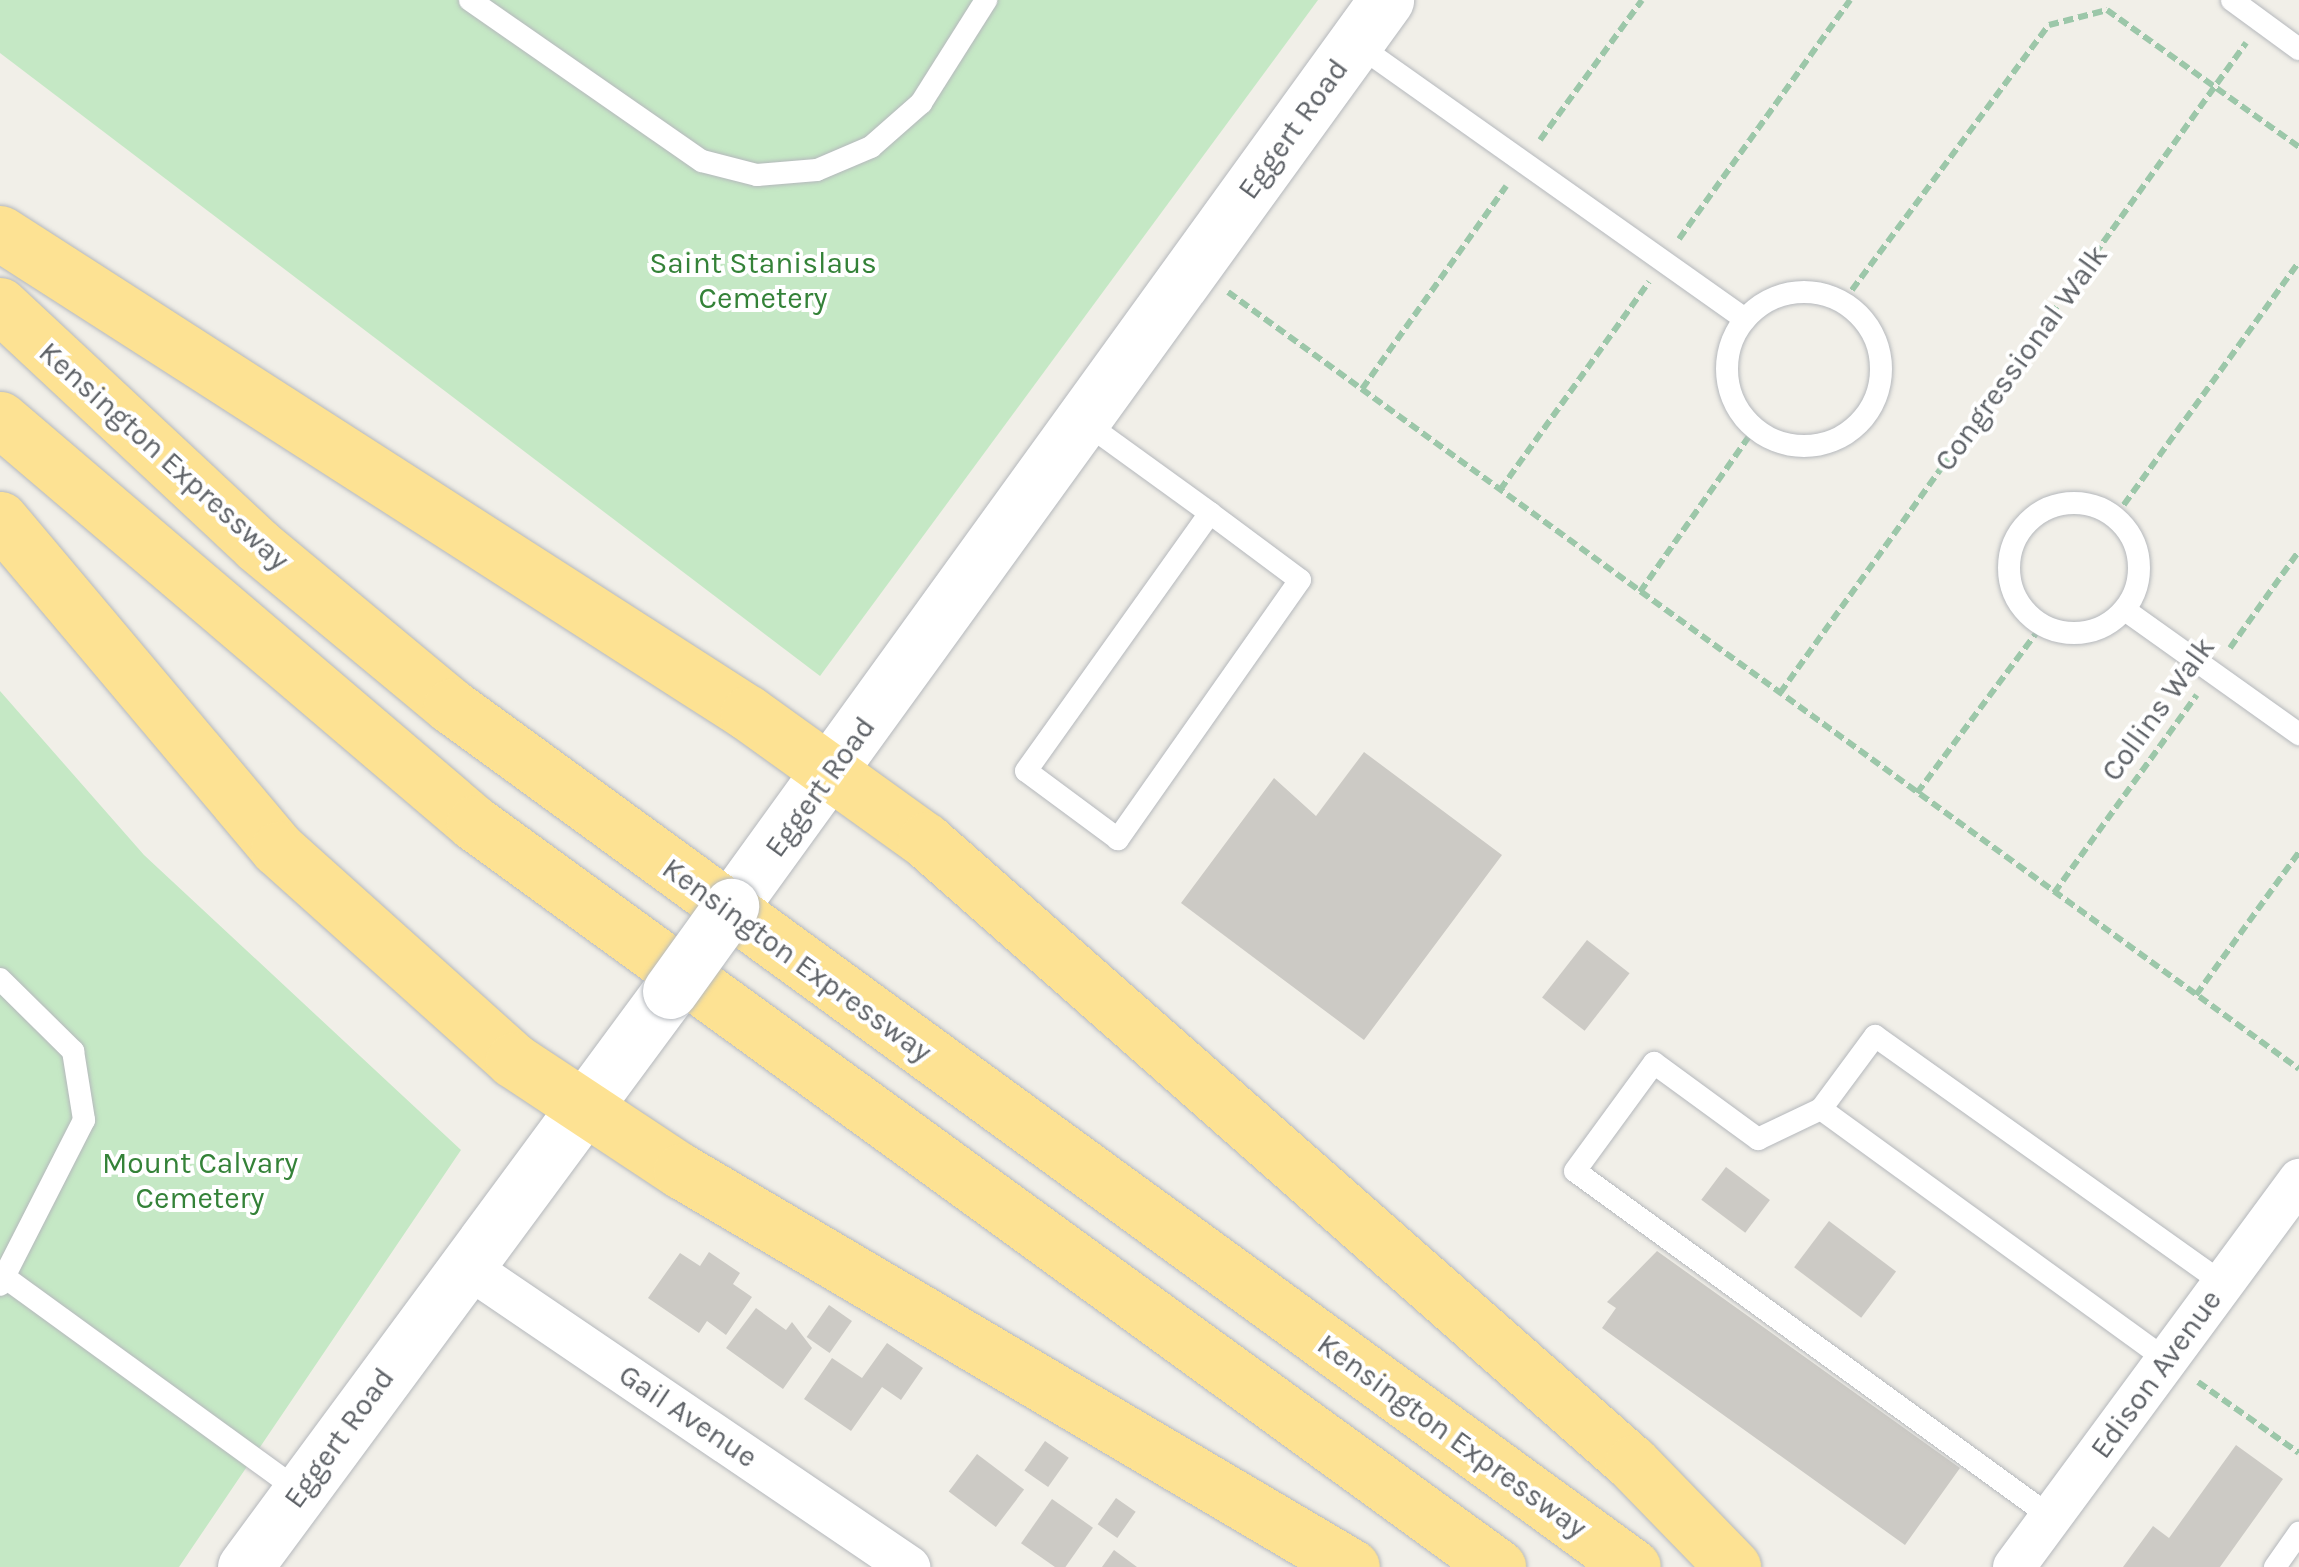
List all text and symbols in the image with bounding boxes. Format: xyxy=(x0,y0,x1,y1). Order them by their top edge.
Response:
street label: Eggert Road xyxy=(1230,52,1356,206)
street label: Congressional Walk xyxy=(1927,238,2115,478)
park label: Saint Stanislaus Cemetery xyxy=(649,245,877,316)
street label: Kensington Expressway xyxy=(32,334,296,578)
street label: Collins Walk xyxy=(2094,630,2222,788)
street label: Eggert Road xyxy=(757,710,883,864)
street label: Kensington Expressway xyxy=(655,850,939,1070)
park label: Mount Calvary Cemetery xyxy=(102,1145,298,1216)
street label: Edison Avenue xyxy=(2083,1283,2229,1465)
street label: Kensington Expressway xyxy=(1310,1326,1594,1546)
street label: Gail Avenue xyxy=(612,1357,764,1475)
street label: Eggert Road xyxy=(276,1361,402,1515)

